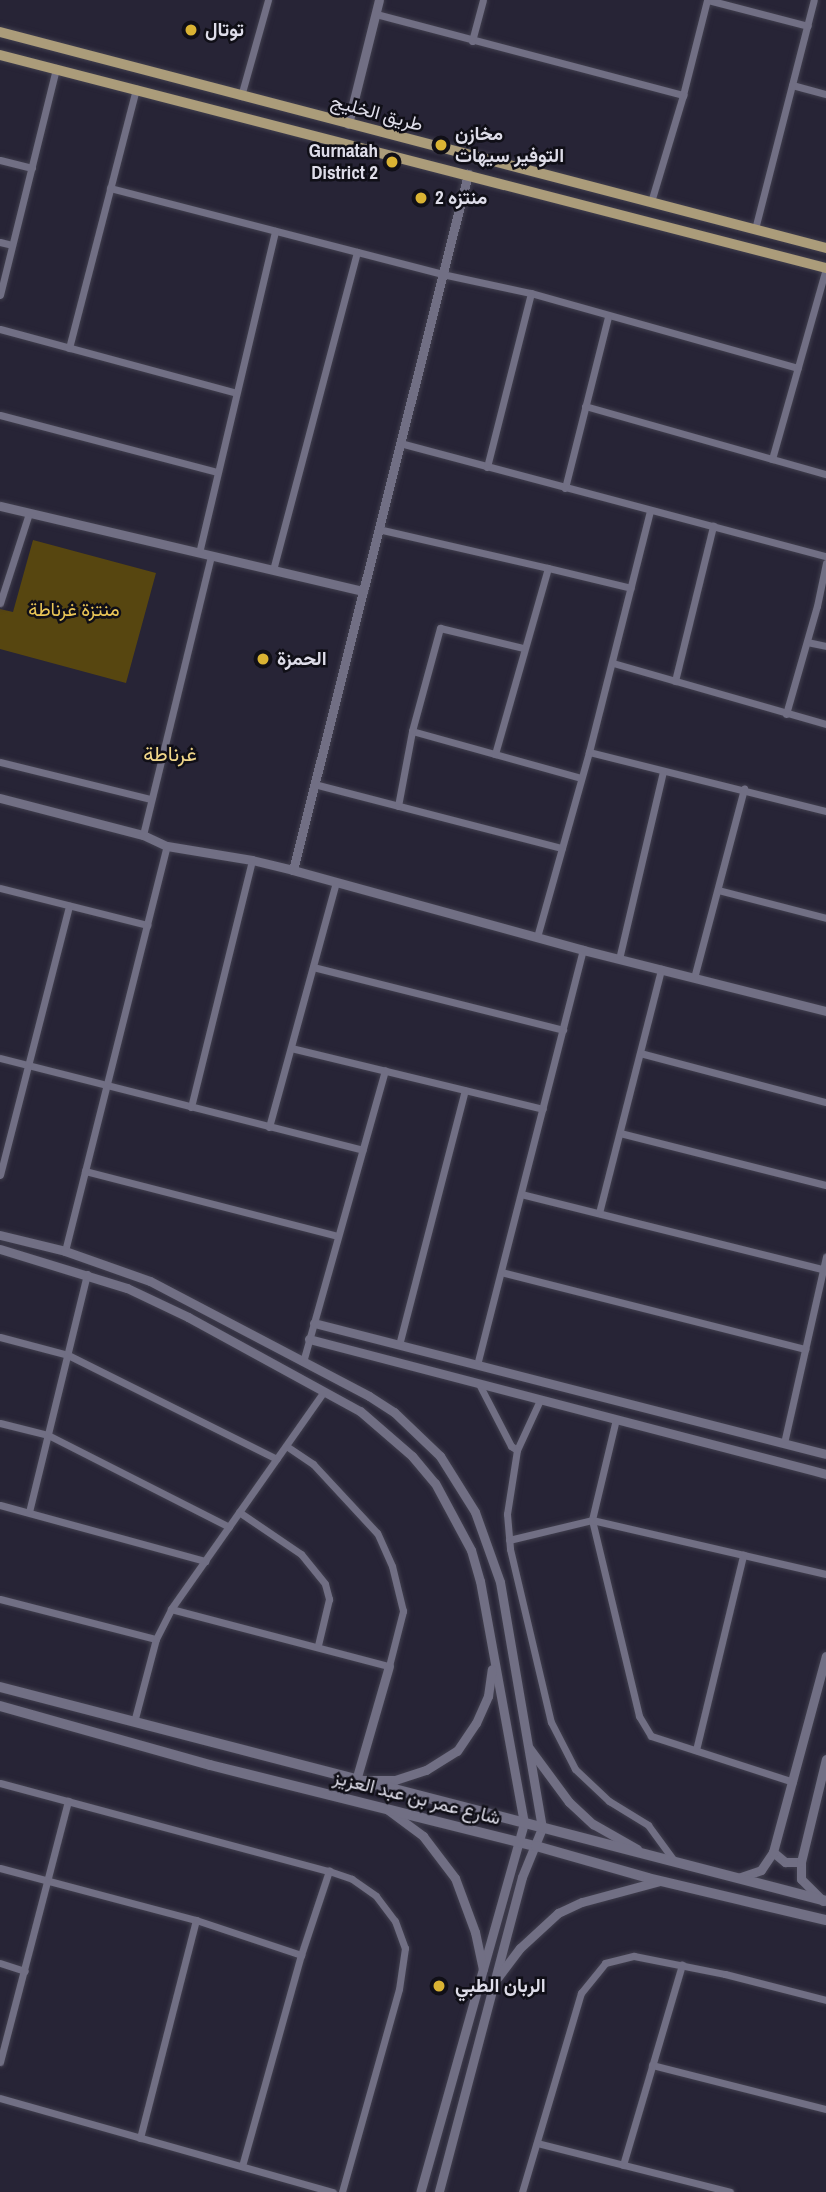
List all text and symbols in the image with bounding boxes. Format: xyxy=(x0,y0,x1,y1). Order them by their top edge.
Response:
place label: توتال xyxy=(205,19,244,41)
marker: توتال xyxy=(183,22,199,38)
street label: طريق الخليج xyxy=(328,90,426,136)
place label: مخازن التوفير سيهات xyxy=(455,123,564,167)
marker: مخازن التوفير سيهات xyxy=(433,137,449,153)
place label: Gurnatah District 2 xyxy=(309,140,378,184)
marker: Gurnatah District 2 xyxy=(384,154,400,170)
place label: منتزه 2 xyxy=(435,187,487,209)
marker: منتزه 2 xyxy=(413,190,429,206)
park label: منتزة غرناطة xyxy=(28,599,120,621)
place label: الحمزة xyxy=(277,648,327,670)
marker: الحمزة xyxy=(255,651,271,667)
district label: غرناطة xyxy=(143,741,197,767)
street label: شارع عمر بن عبد العزيز xyxy=(331,1766,503,1830)
place label: الربان الطبي xyxy=(455,1975,546,1997)
marker: الربان الطبي xyxy=(429,1976,449,1996)

